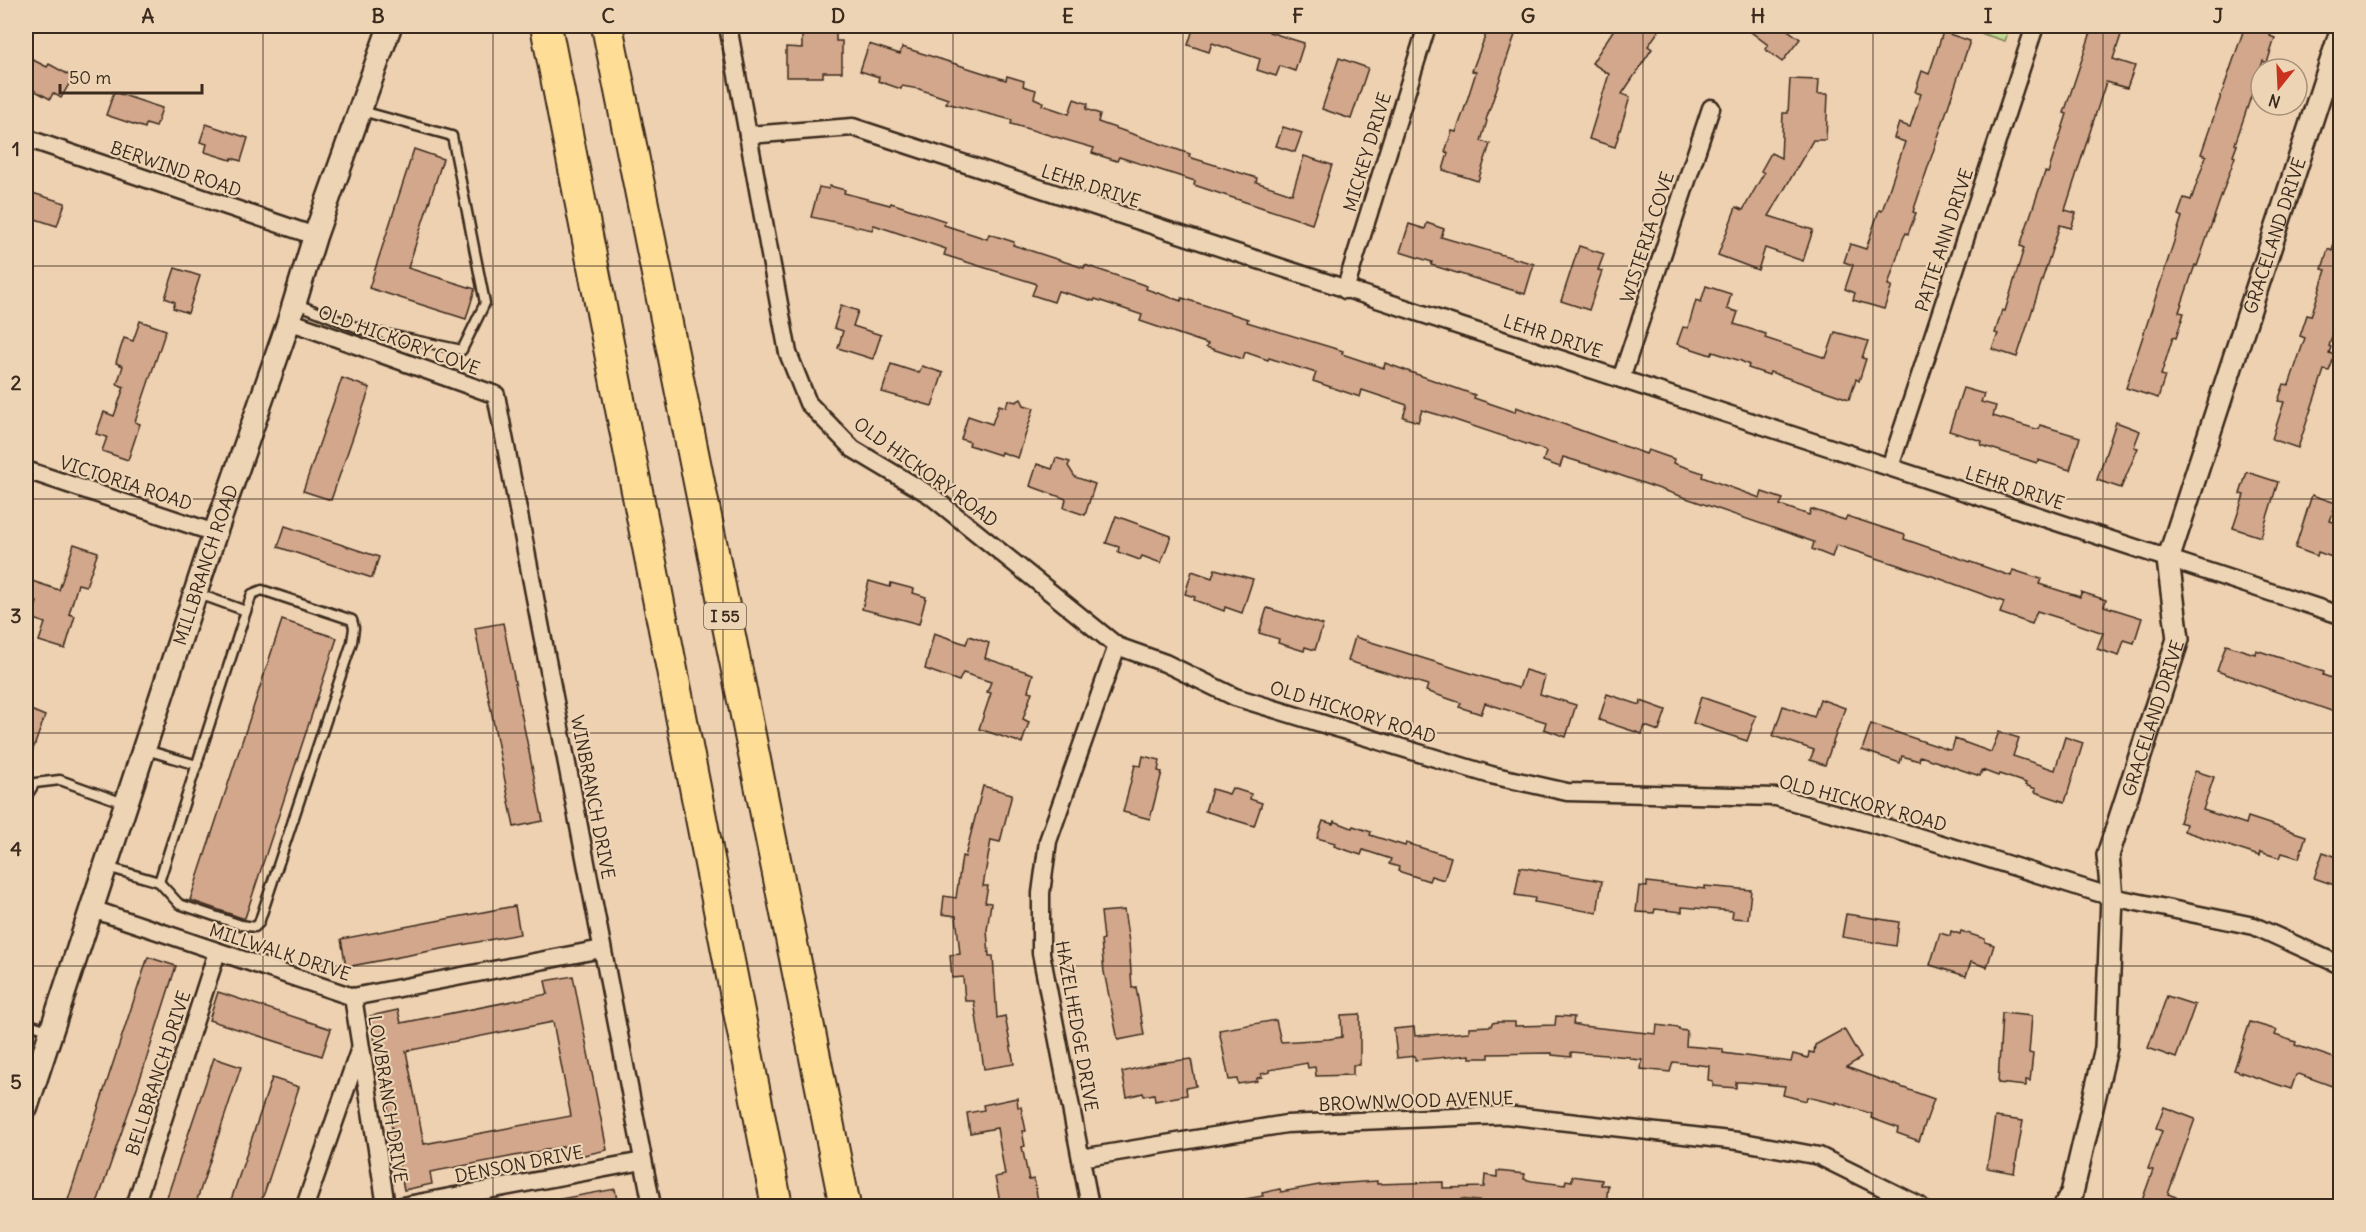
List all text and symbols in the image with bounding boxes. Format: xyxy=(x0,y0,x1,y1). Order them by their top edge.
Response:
text: A xyxy=(142,3,155,28)
text: B xyxy=(371,3,385,28)
text: C xyxy=(601,3,615,28)
text: D xyxy=(831,3,845,28)
text: E xyxy=(1062,3,1074,28)
text: F xyxy=(1292,3,1304,28)
text: G xyxy=(1521,3,1535,28)
text: H xyxy=(1751,3,1765,28)
text: I xyxy=(1984,3,1993,28)
text: J xyxy=(2213,3,2224,28)
scale bar xyxy=(60,57,202,95)
north arrow xyxy=(2249,57,2309,117)
text: 50 m xyxy=(69,66,111,89)
street label: MICKEY DRIVE xyxy=(1338,89,1396,215)
text: N xyxy=(2266,90,2283,112)
text: 1 xyxy=(12,136,20,161)
street label: BERWIND ROAD xyxy=(107,136,245,202)
street label: GRACELAND DRIVE xyxy=(2238,155,2310,317)
street label: LEHR DRIVE xyxy=(1039,159,1143,213)
street label: PATTE ANN DRIVE xyxy=(1910,165,1978,315)
street label: WISTERIA COVE xyxy=(1615,169,1679,305)
street label: OLD HICKORY COVE xyxy=(315,300,483,380)
street label: LEHR DRIVE xyxy=(1501,309,1605,363)
text: 2 xyxy=(11,370,22,395)
street label: OLD HICKORY ROAD xyxy=(849,412,1003,532)
street label: VICTORIA ROAD xyxy=(57,451,195,515)
street label: LEHR DRIVE xyxy=(1963,461,2067,515)
street label: MILLBRANCH ROAD xyxy=(167,481,243,648)
text: 3 xyxy=(10,603,22,628)
road number: I 55 xyxy=(704,603,746,629)
street label: GRACELAND DRIVE xyxy=(2116,637,2188,799)
street label: OLD HICKORY ROAD xyxy=(1267,676,1439,748)
street label: WINBRANCH DRIVE xyxy=(566,713,620,881)
street label: OLD HICKORY ROAD xyxy=(1777,770,1949,836)
text: 4 xyxy=(10,836,22,861)
street label: MILLWALK DRIVE xyxy=(206,918,354,986)
street label: HAZELHEDGE DRIVE xyxy=(1051,939,1103,1113)
street label: BELLBRANCH DRIVE xyxy=(120,988,196,1158)
street label: LOWBRANCH DRIVE xyxy=(363,1014,413,1184)
text: 5 xyxy=(10,1069,22,1094)
street label: BROWNWOOD AVENUE xyxy=(1318,1086,1514,1116)
street label: DENSON DRIVE xyxy=(453,1140,585,1188)

